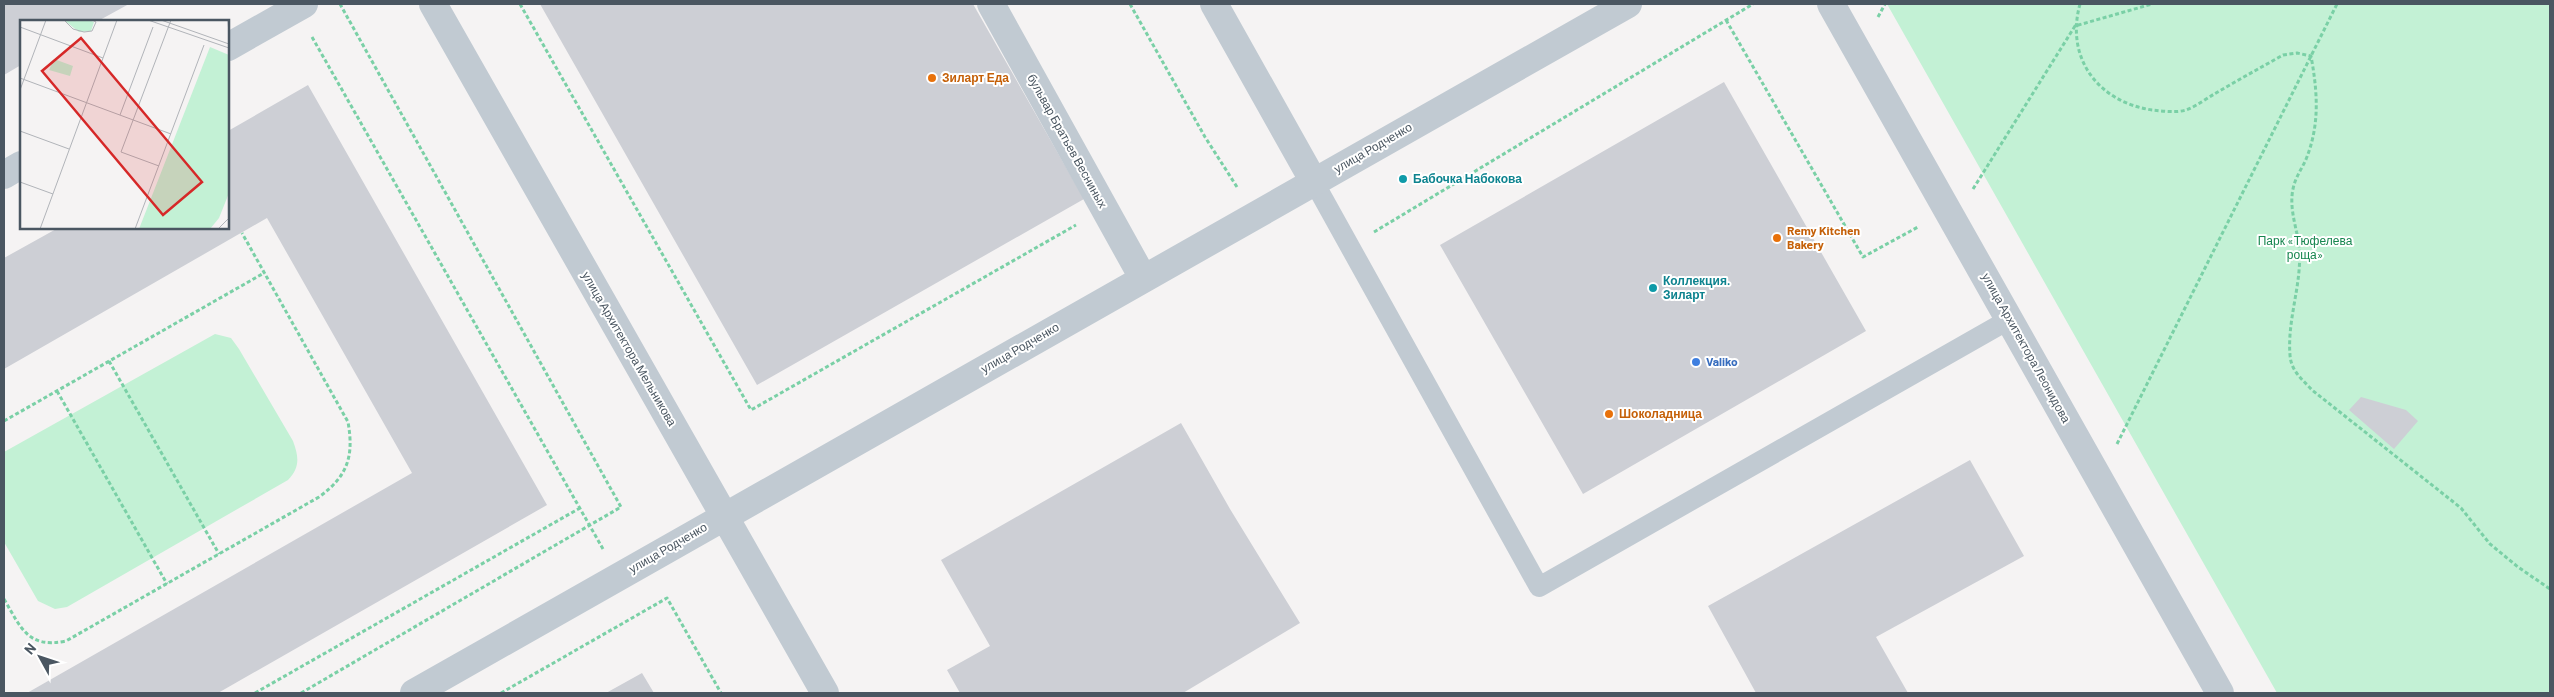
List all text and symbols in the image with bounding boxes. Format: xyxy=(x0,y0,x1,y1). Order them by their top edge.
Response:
inset map xyxy=(20,20,229,229)
place label: Зиларт Еда xyxy=(942,70,1009,85)
street label: бульвар Братьев Весниных xyxy=(1024,71,1111,210)
marker: Зиларт Еда xyxy=(926,72,938,84)
street label: улица Родченко xyxy=(1331,119,1415,176)
place label: Бабочка Набокова xyxy=(1413,171,1522,185)
marker: Бабочка Набокова xyxy=(1397,173,1409,185)
place label: Remy Kitchen Bakery xyxy=(1787,223,1860,251)
marker: Remy Kitchen Bakery xyxy=(1771,232,1783,244)
park label: Парк «Тюфелева роща» xyxy=(2258,233,2353,262)
street label: улица Архитектора Мельникова xyxy=(579,269,680,429)
street label: улица Архитектора Леонидова xyxy=(1979,270,2074,426)
place label: Коллекция. Зиларт xyxy=(1663,273,1730,302)
marker: Коллекция. Зиларт xyxy=(1647,282,1659,294)
street label: улица Родченко xyxy=(978,319,1062,376)
place label: Valiko xyxy=(1706,354,1738,368)
marker: Valiko xyxy=(1690,356,1702,368)
place label: Шоколадница xyxy=(1619,406,1702,421)
marker: Шоколадница xyxy=(1603,408,1615,420)
street label: улица Родченко xyxy=(626,519,710,576)
north arrow xyxy=(15,632,65,682)
text: N xyxy=(20,639,39,657)

